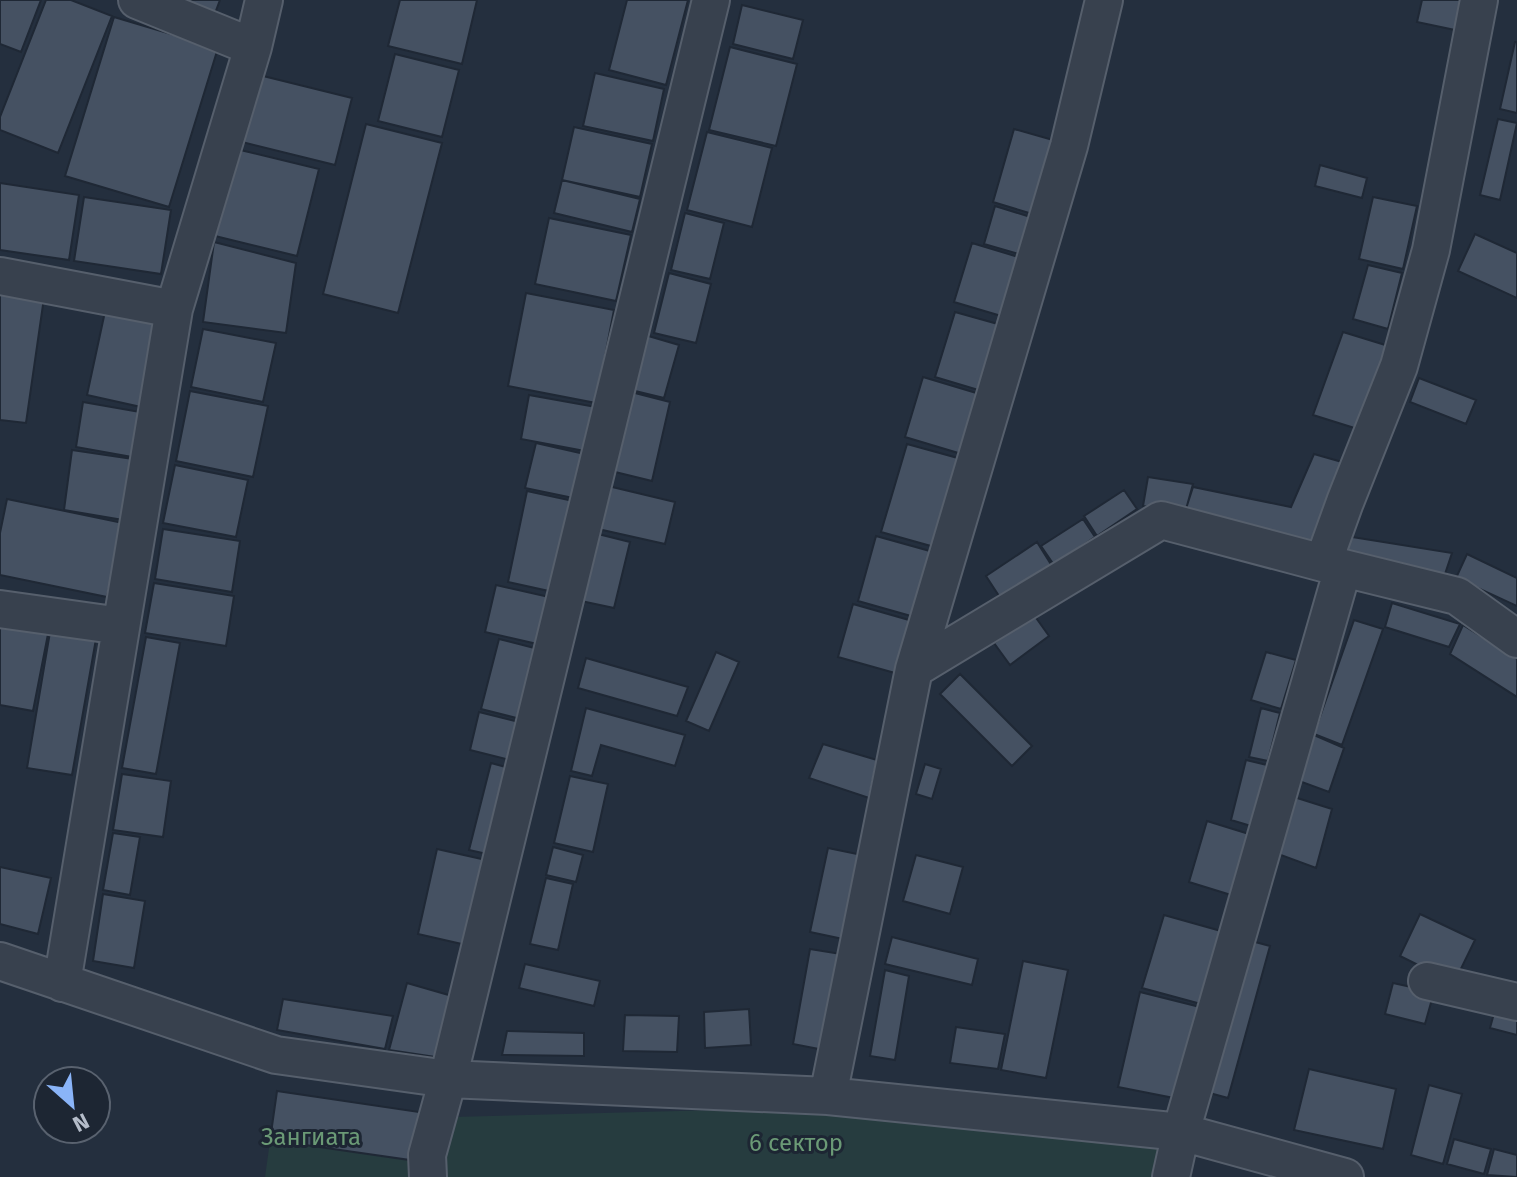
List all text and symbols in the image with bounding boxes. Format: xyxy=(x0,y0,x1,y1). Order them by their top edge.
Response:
north arrow xyxy=(32,1065,112,1145)
text: N xyxy=(68,1107,93,1138)
park label: Зангиата xyxy=(261,1123,361,1151)
park label: 6 сектор xyxy=(749,1129,843,1157)

